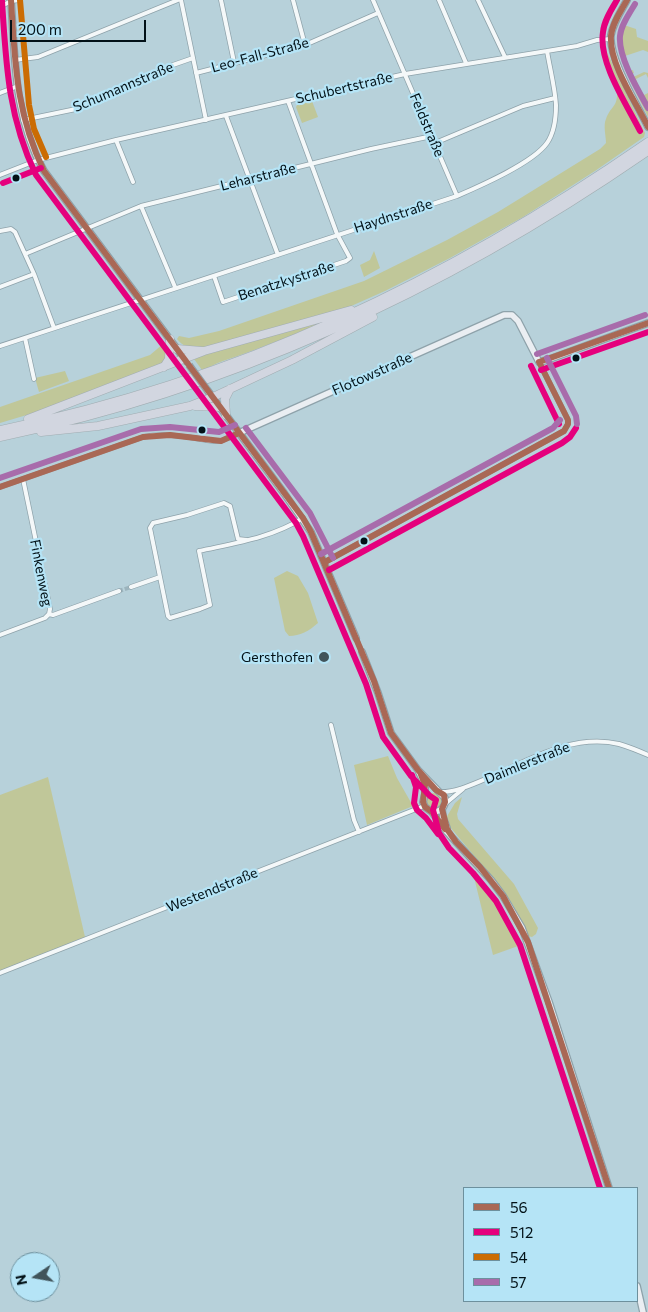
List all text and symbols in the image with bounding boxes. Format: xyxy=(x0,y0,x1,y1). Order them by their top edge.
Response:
scale bar xyxy=(12,10,149,42)
text: 200 m xyxy=(18,20,62,38)
street label: Leo-Fall-Straße xyxy=(209,34,311,76)
street label: Schumannstraße xyxy=(70,58,176,116)
street label: Schubertstraße xyxy=(294,69,394,107)
street label: Feldstraße xyxy=(406,91,448,159)
street label: Leharstraße xyxy=(219,160,297,194)
unlabelled marker xyxy=(11,173,21,183)
street label: Haydnstraße xyxy=(352,195,434,237)
street label: Benatzkystraße xyxy=(236,258,336,304)
street label: Flotowstraße xyxy=(330,349,414,399)
unlabelled marker xyxy=(571,353,581,363)
unlabelled marker xyxy=(197,425,207,435)
unlabelled marker xyxy=(359,536,369,546)
street label: Finkenweg xyxy=(26,538,56,608)
place label: Gersthofen xyxy=(241,649,313,665)
marker: Gersthofen xyxy=(317,650,331,664)
street label: Daimlerstraße xyxy=(482,738,572,788)
street label: Westendstraße xyxy=(164,864,260,916)
legend xyxy=(463,1187,638,1302)
text: 56 xyxy=(510,1198,528,1216)
text: 512 xyxy=(510,1223,533,1241)
text: 54 xyxy=(510,1248,528,1266)
north arrow xyxy=(10,1252,60,1302)
text: N xyxy=(11,1273,30,1287)
text: 57 xyxy=(510,1273,527,1291)

